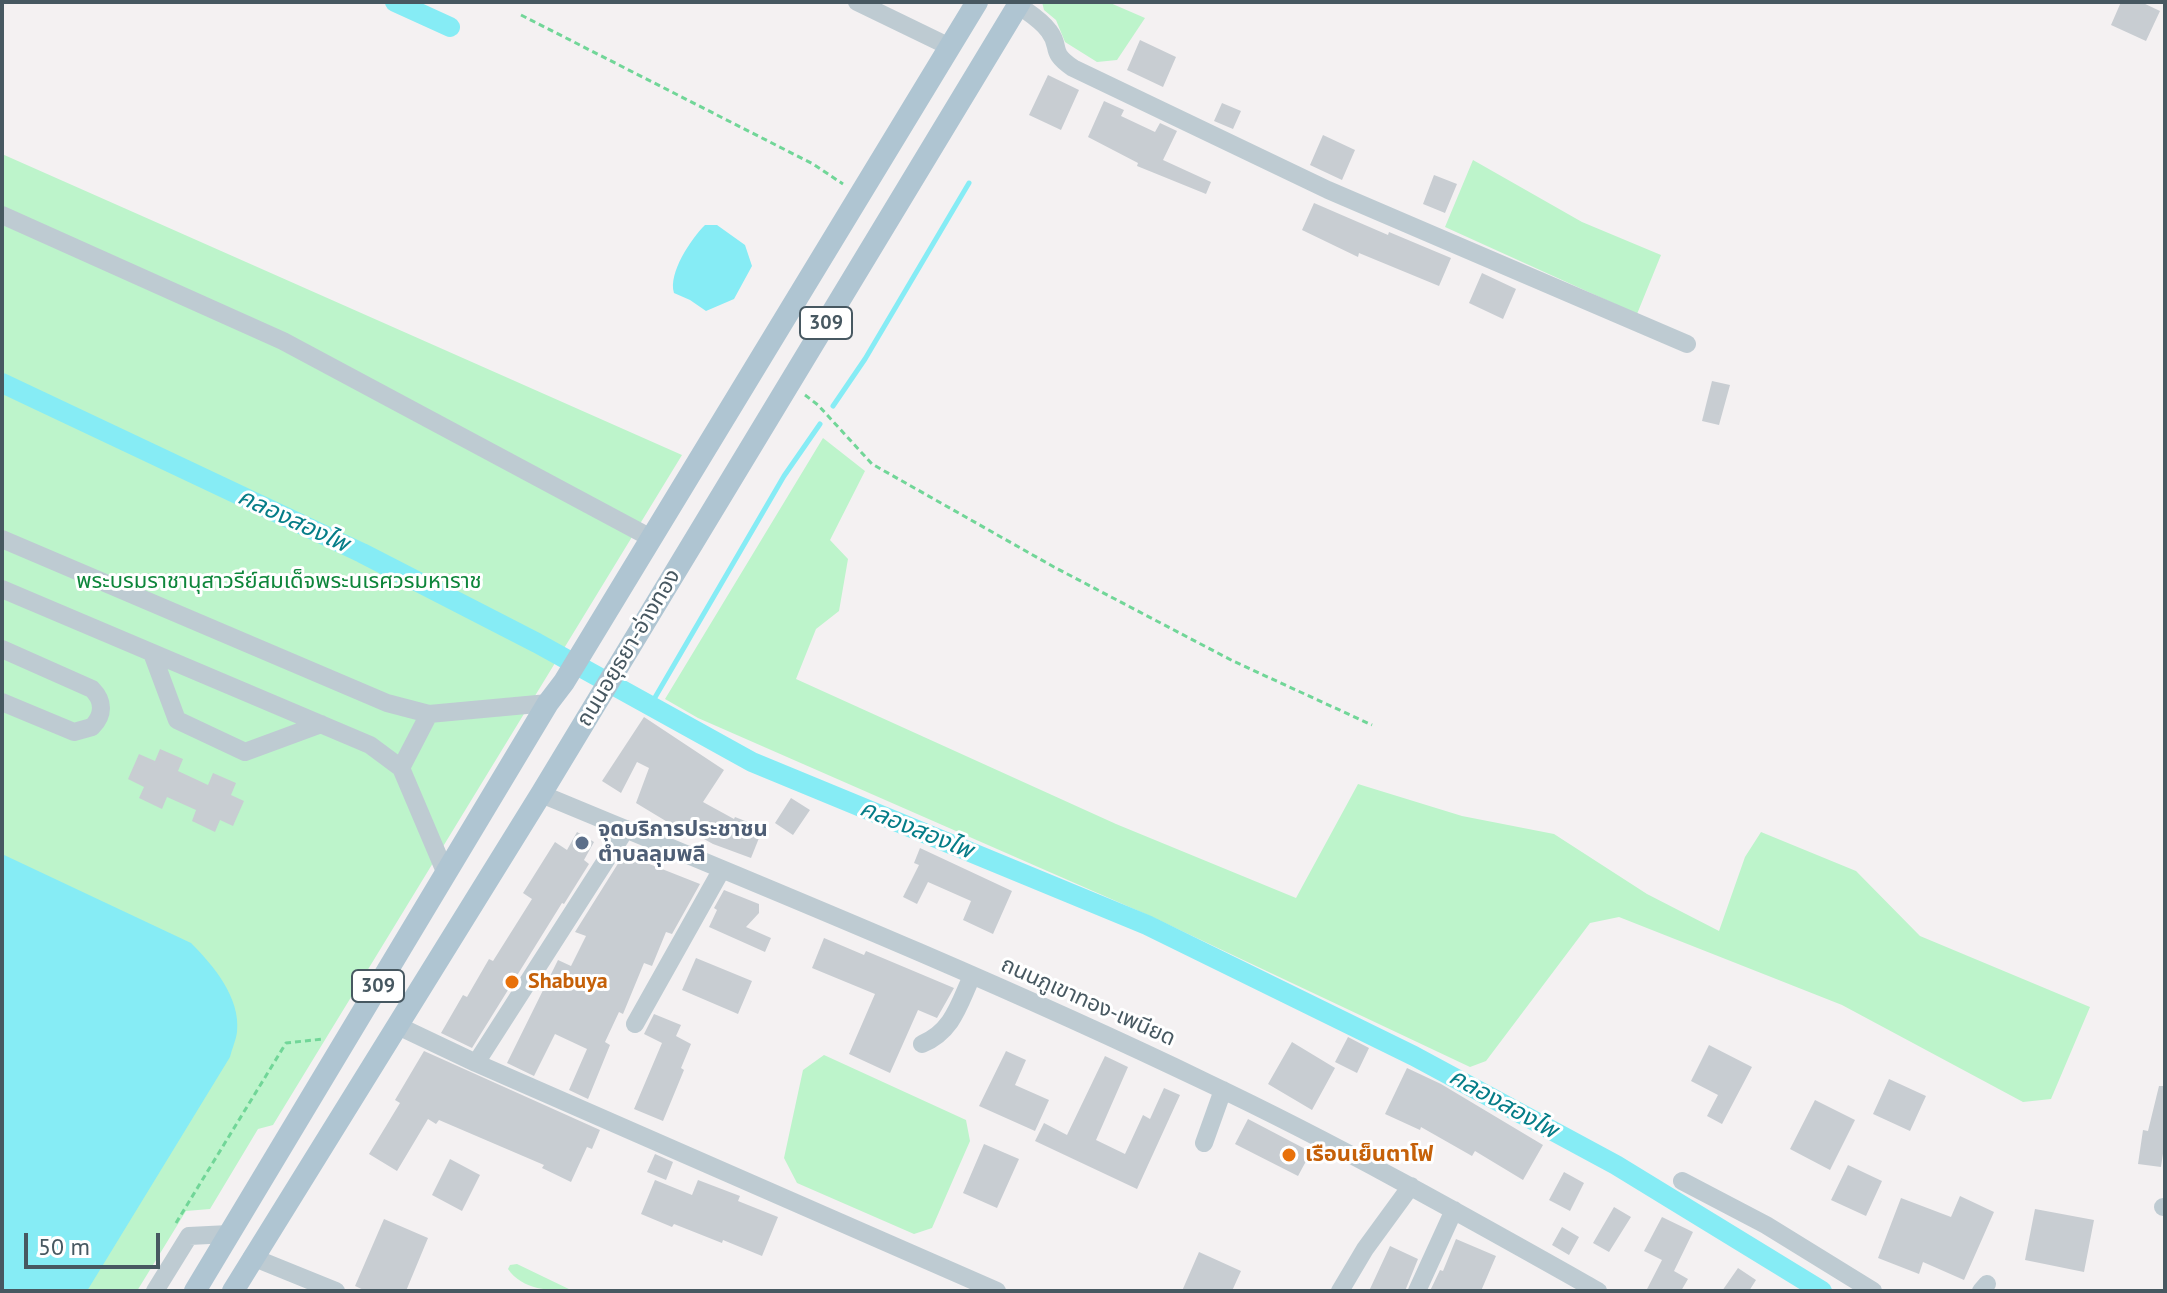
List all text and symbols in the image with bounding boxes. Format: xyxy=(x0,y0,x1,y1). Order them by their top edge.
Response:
road number: 309 xyxy=(800,307,852,339)
water label: คลองสองไพ xyxy=(233,483,353,559)
street label: ถนนอยุธยา-อ่างทอง xyxy=(572,564,686,732)
park label: พระบรมราชานุสาวรีย์สมเด็จพระนเรศวรมหาราช xyxy=(76,569,482,595)
water label: คลองสองไพ xyxy=(855,794,977,866)
place label: จุดบริการประชาชน ตำบลลุมพลี xyxy=(598,817,768,868)
marker: จุดบริการประชาชน ตำบลลุมพลี xyxy=(573,834,591,852)
street label: ถนนภูเขาทอง-เพนียด xyxy=(997,952,1179,1052)
place label: Shabuya xyxy=(528,969,608,995)
road number: 309 xyxy=(352,970,404,1002)
marker: Shabuya xyxy=(503,973,521,991)
water label: คลองสองไพ xyxy=(1444,1063,1562,1145)
place label: เรือนเย็นตาโฟ xyxy=(1305,1142,1433,1168)
marker: เรือนเย็นตาโฟ xyxy=(1280,1146,1298,1164)
scale bar xyxy=(28,1217,164,1267)
text: 50 m xyxy=(38,1231,90,1262)

